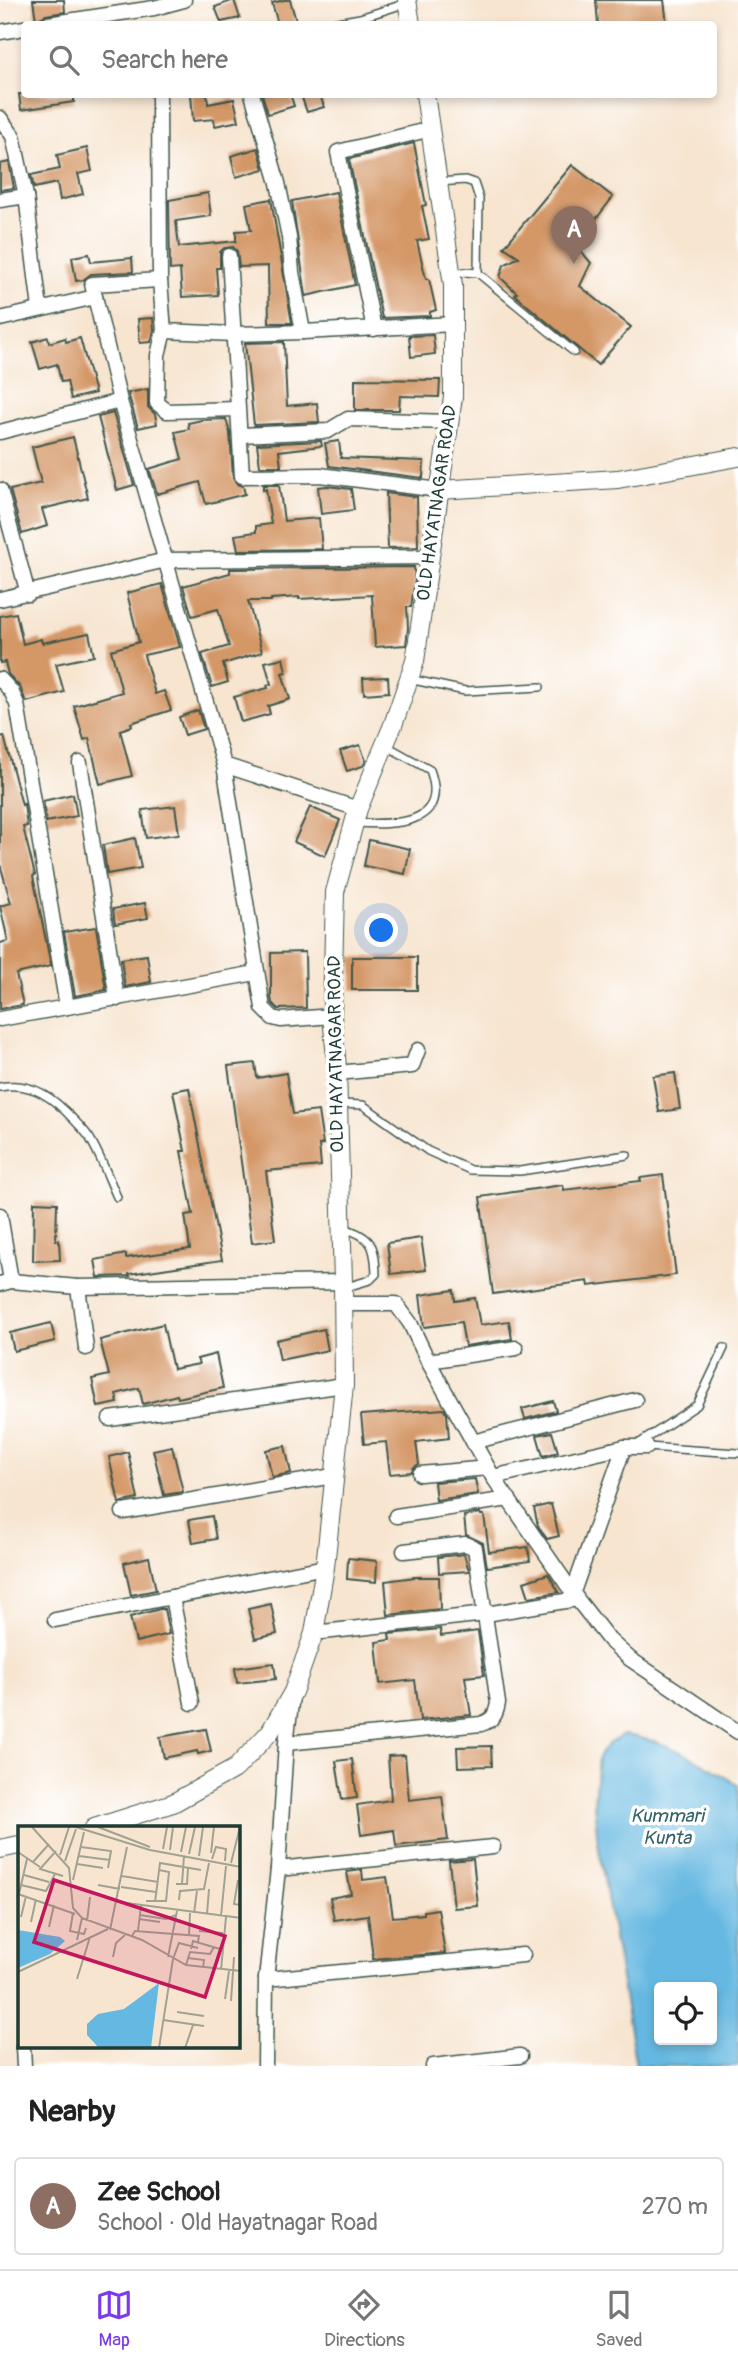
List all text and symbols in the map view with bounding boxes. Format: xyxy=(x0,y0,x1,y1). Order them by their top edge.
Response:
search box xyxy=(21,21,717,98)
icon: search xyxy=(45,41,83,79)
text: Search here xyxy=(101,44,228,76)
pin: A xyxy=(551,206,597,264)
street label: OLD HAYATNAGAR ROAD xyxy=(412,404,462,602)
your location xyxy=(364,913,398,947)
street label: OLD HAYATNAGAR ROAD xyxy=(323,955,349,1153)
water label: Kummari Kunta xyxy=(630,1804,706,1850)
inset map xyxy=(18,1826,240,2048)
map controls xyxy=(654,1982,717,2045)
button: locate xyxy=(654,1982,717,2045)
text: Nearby xyxy=(28,2093,115,2130)
text: Zee School xyxy=(97,2176,221,2208)
text: A xyxy=(46,2192,60,2221)
text: 270 m xyxy=(642,2192,708,2221)
text: School · Old Hayatnagar Road xyxy=(97,2208,378,2237)
tab: Map xyxy=(95,2286,133,2352)
tab: Directions xyxy=(324,2286,405,2352)
tab: Saved xyxy=(595,2286,643,2352)

